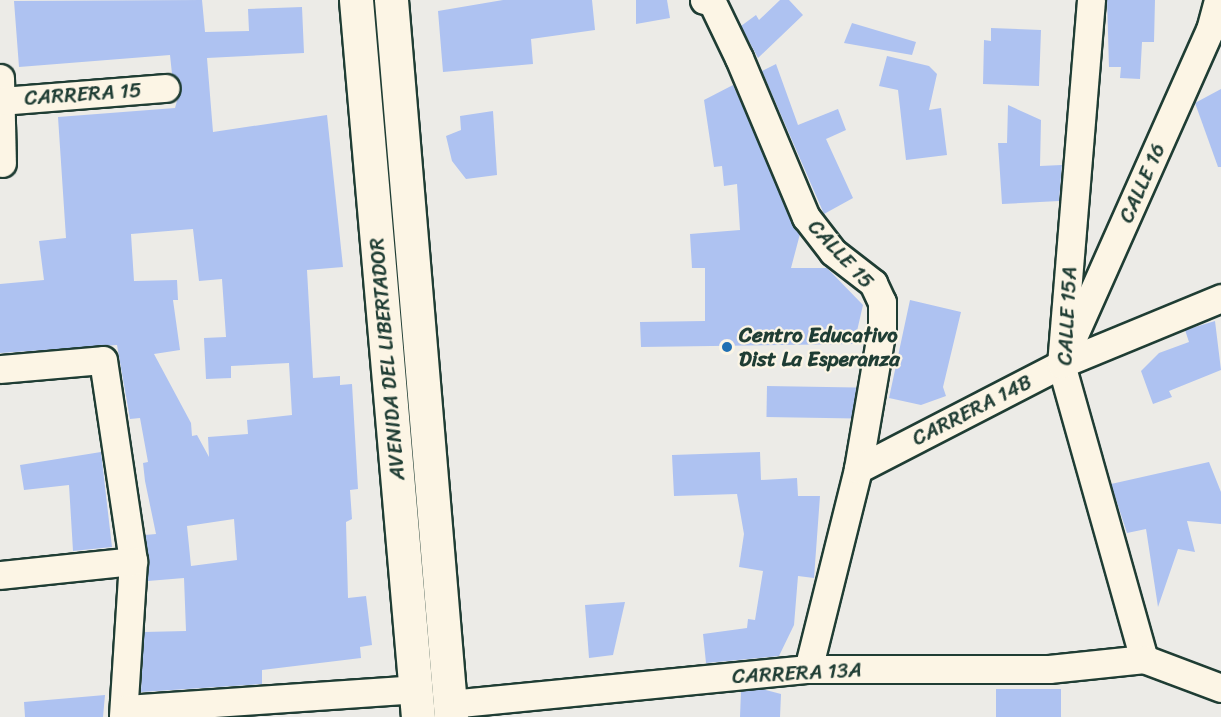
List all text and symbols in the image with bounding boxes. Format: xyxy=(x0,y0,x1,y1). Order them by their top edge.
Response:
street label: CARRERA 15 xyxy=(24,77,142,111)
street label: CALLE 16 xyxy=(1113,139,1171,227)
street label: CALLE 15 xyxy=(803,214,879,294)
street label: AVENIDA DEL LIBERTADOR xyxy=(364,235,410,483)
street label: CALLE 15A xyxy=(1052,266,1082,366)
place label: Centro Educativo Dist La Esperanza xyxy=(739,322,902,372)
marker: Centro Educativo Dist La Esperanza xyxy=(720,340,734,354)
street label: CARRERA 14B xyxy=(908,369,1036,451)
street label: CARRERA 13A xyxy=(731,657,863,689)

